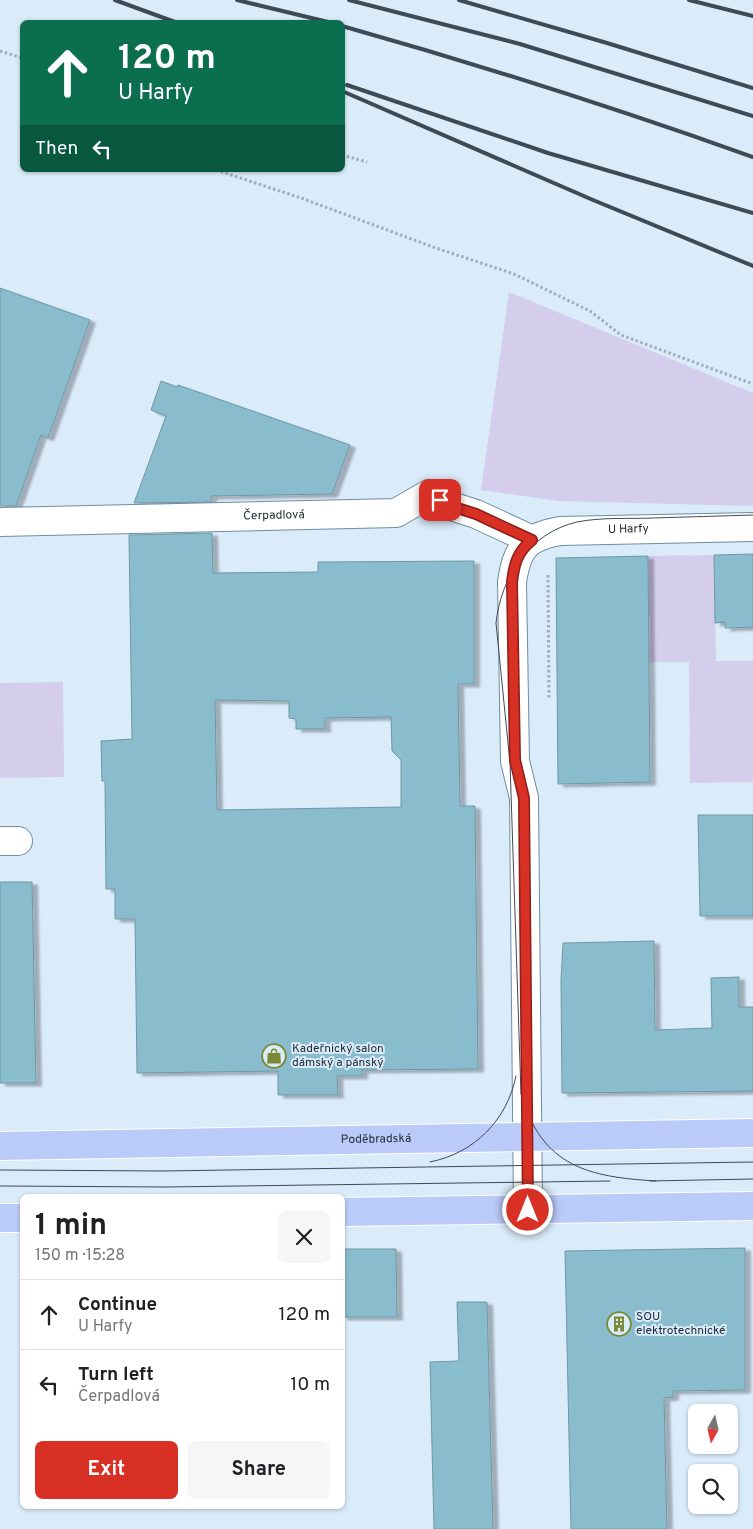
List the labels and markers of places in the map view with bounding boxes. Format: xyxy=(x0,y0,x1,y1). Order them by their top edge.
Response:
pin xyxy=(419,479,461,521)
place label: Kadeřnický salon dámský a pánský xyxy=(292,1041,384,1071)
shop icon: Kadeřnický salon dámský a pánský xyxy=(261,1043,287,1069)
place label: SOU elektrotechnické xyxy=(636,1309,726,1339)
building icon: SOU elektrotechnické xyxy=(606,1311,632,1337)

